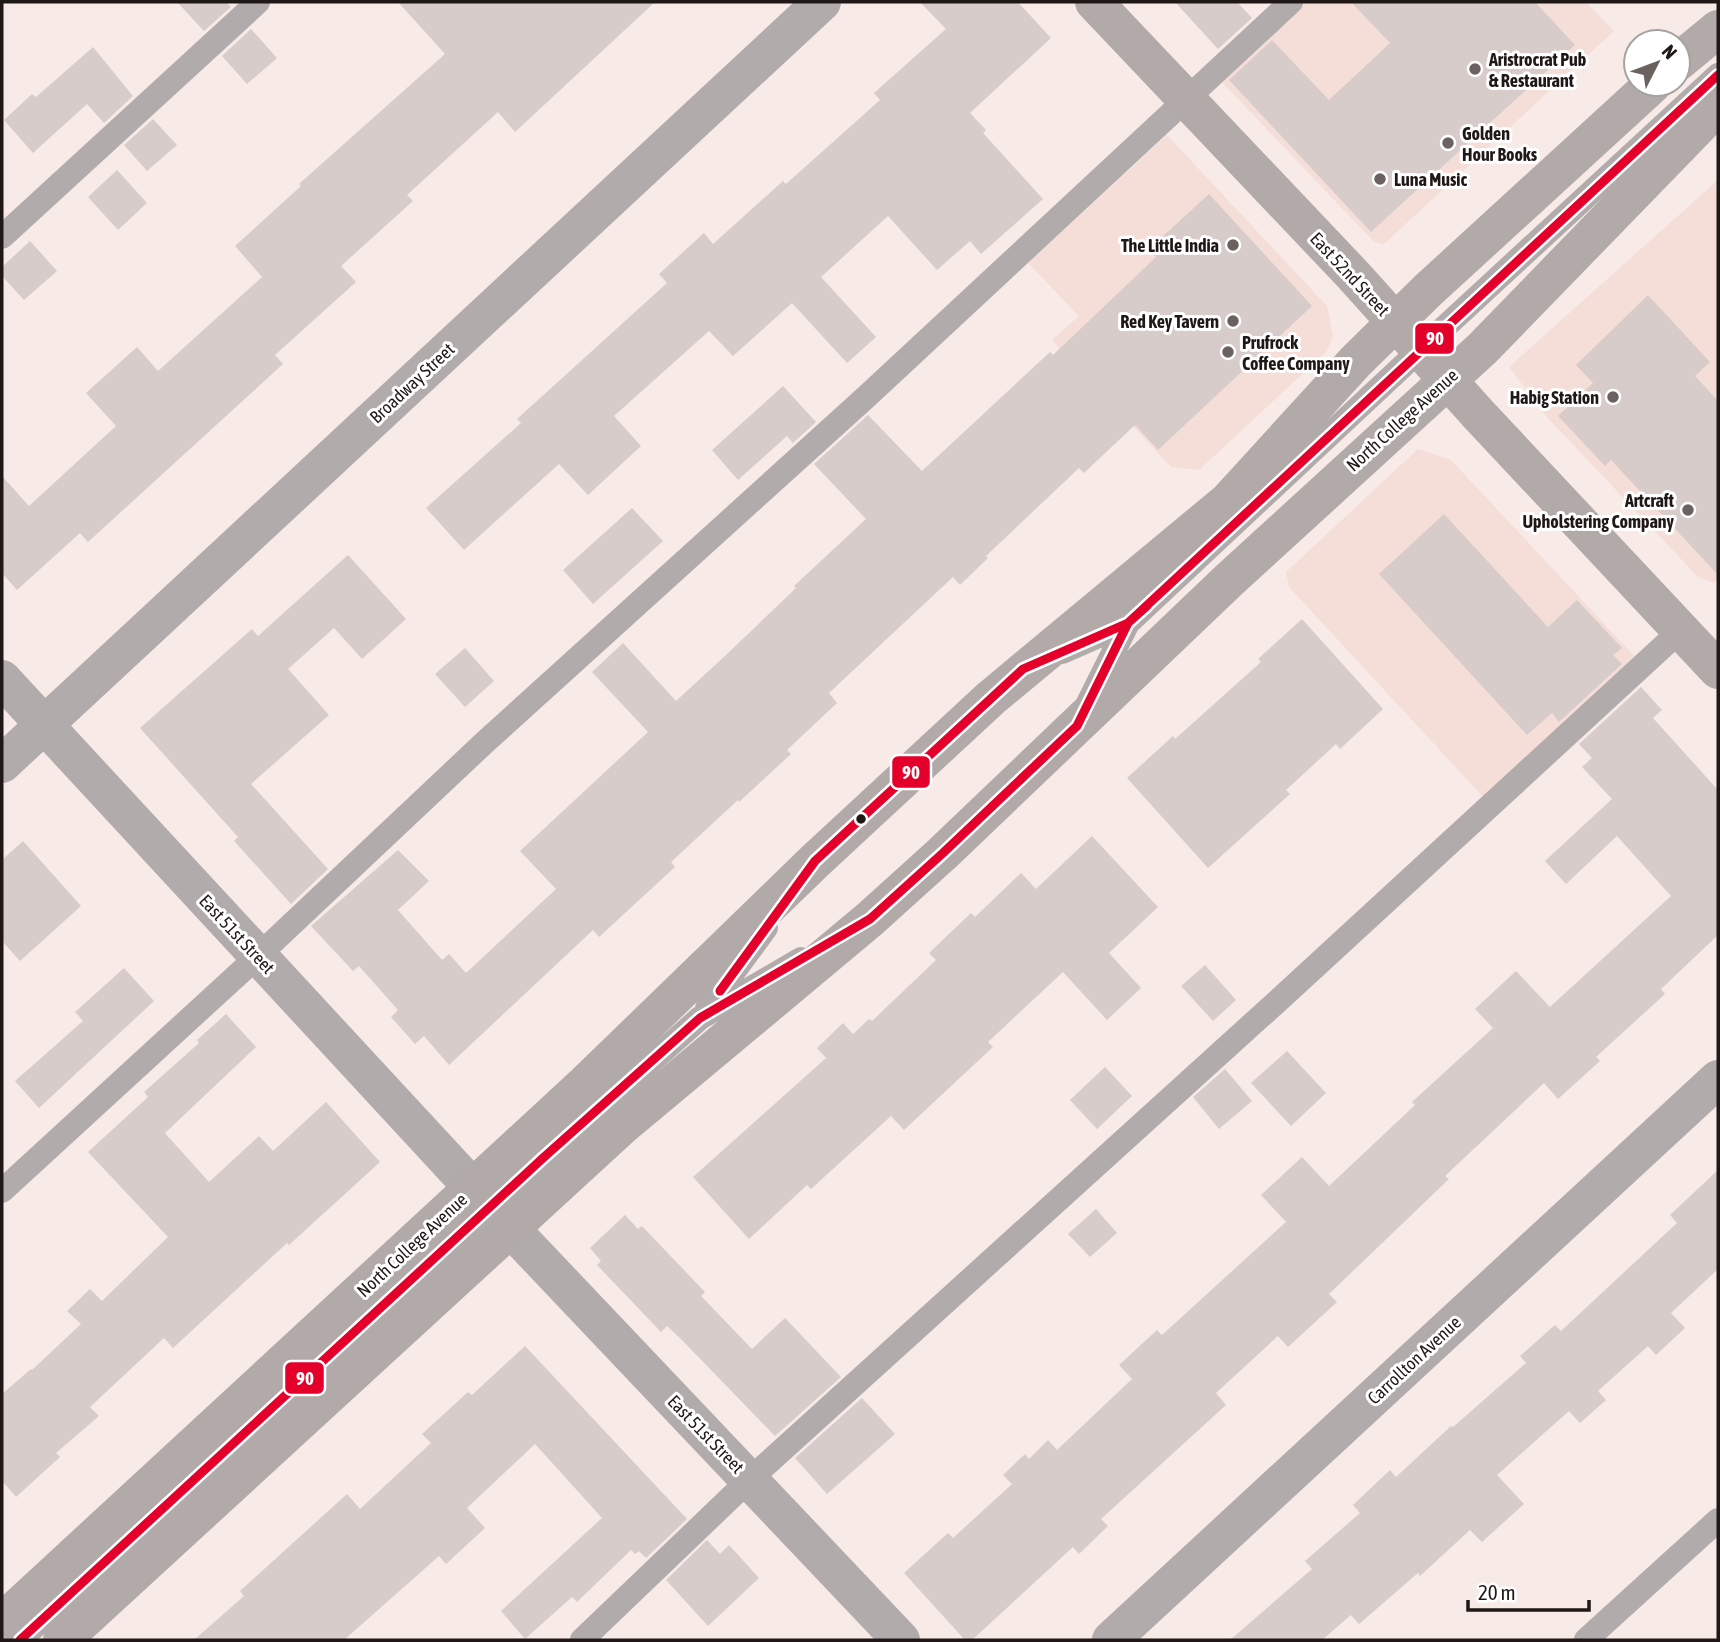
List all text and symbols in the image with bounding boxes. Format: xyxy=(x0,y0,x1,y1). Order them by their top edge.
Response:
north arrow xyxy=(1622,28,1692,98)
text: N xyxy=(1658,40,1682,63)
place label: Aristrocrat Pub & Restaurant xyxy=(1488,49,1586,91)
marker: Aristrocrat Pub & Restaurant xyxy=(1467,61,1483,77)
place label: Golden Hour Books xyxy=(1462,123,1538,165)
marker: Golden Hour Books xyxy=(1440,135,1456,151)
place label: Luna Music xyxy=(1394,169,1467,190)
marker: Luna Music xyxy=(1372,171,1388,187)
street label: East 52nd Street xyxy=(1306,228,1394,320)
place label: The Little India xyxy=(1121,235,1219,256)
marker: The Little India xyxy=(1225,237,1241,253)
place label: Red Key Tavern xyxy=(1120,311,1219,332)
marker: Red Key Tavern xyxy=(1225,313,1241,329)
line badge: 90 xyxy=(1414,322,1455,355)
text: 90 xyxy=(1426,327,1444,349)
place label: Prufrock Coffee Company xyxy=(1242,332,1350,374)
street label: Broadway Street xyxy=(366,339,458,427)
marker: Prufrock Coffee Company xyxy=(1220,344,1236,360)
street label: North College Avenue xyxy=(1342,365,1462,475)
place label: Habig Station xyxy=(1510,387,1599,408)
marker: Habig Station xyxy=(1605,389,1621,405)
place label: Artcraft Upholstering Company xyxy=(1522,490,1675,532)
marker: Artcraft Upholstering Company xyxy=(1680,502,1696,518)
line badge: 90 xyxy=(891,755,931,789)
text: 90 xyxy=(902,761,920,783)
unlabelled marker xyxy=(854,812,868,826)
street label: East 51st Street xyxy=(195,890,279,978)
street label: North College Avenue xyxy=(353,1189,471,1301)
street label: Carrollton Avenue xyxy=(1363,1312,1465,1408)
line badge: 90 xyxy=(284,1361,325,1395)
text: 90 xyxy=(296,1367,314,1389)
street label: East 51st Street xyxy=(664,1391,748,1477)
scale bar xyxy=(1468,1568,1589,1612)
text: 20 m xyxy=(1478,1580,1516,1604)

